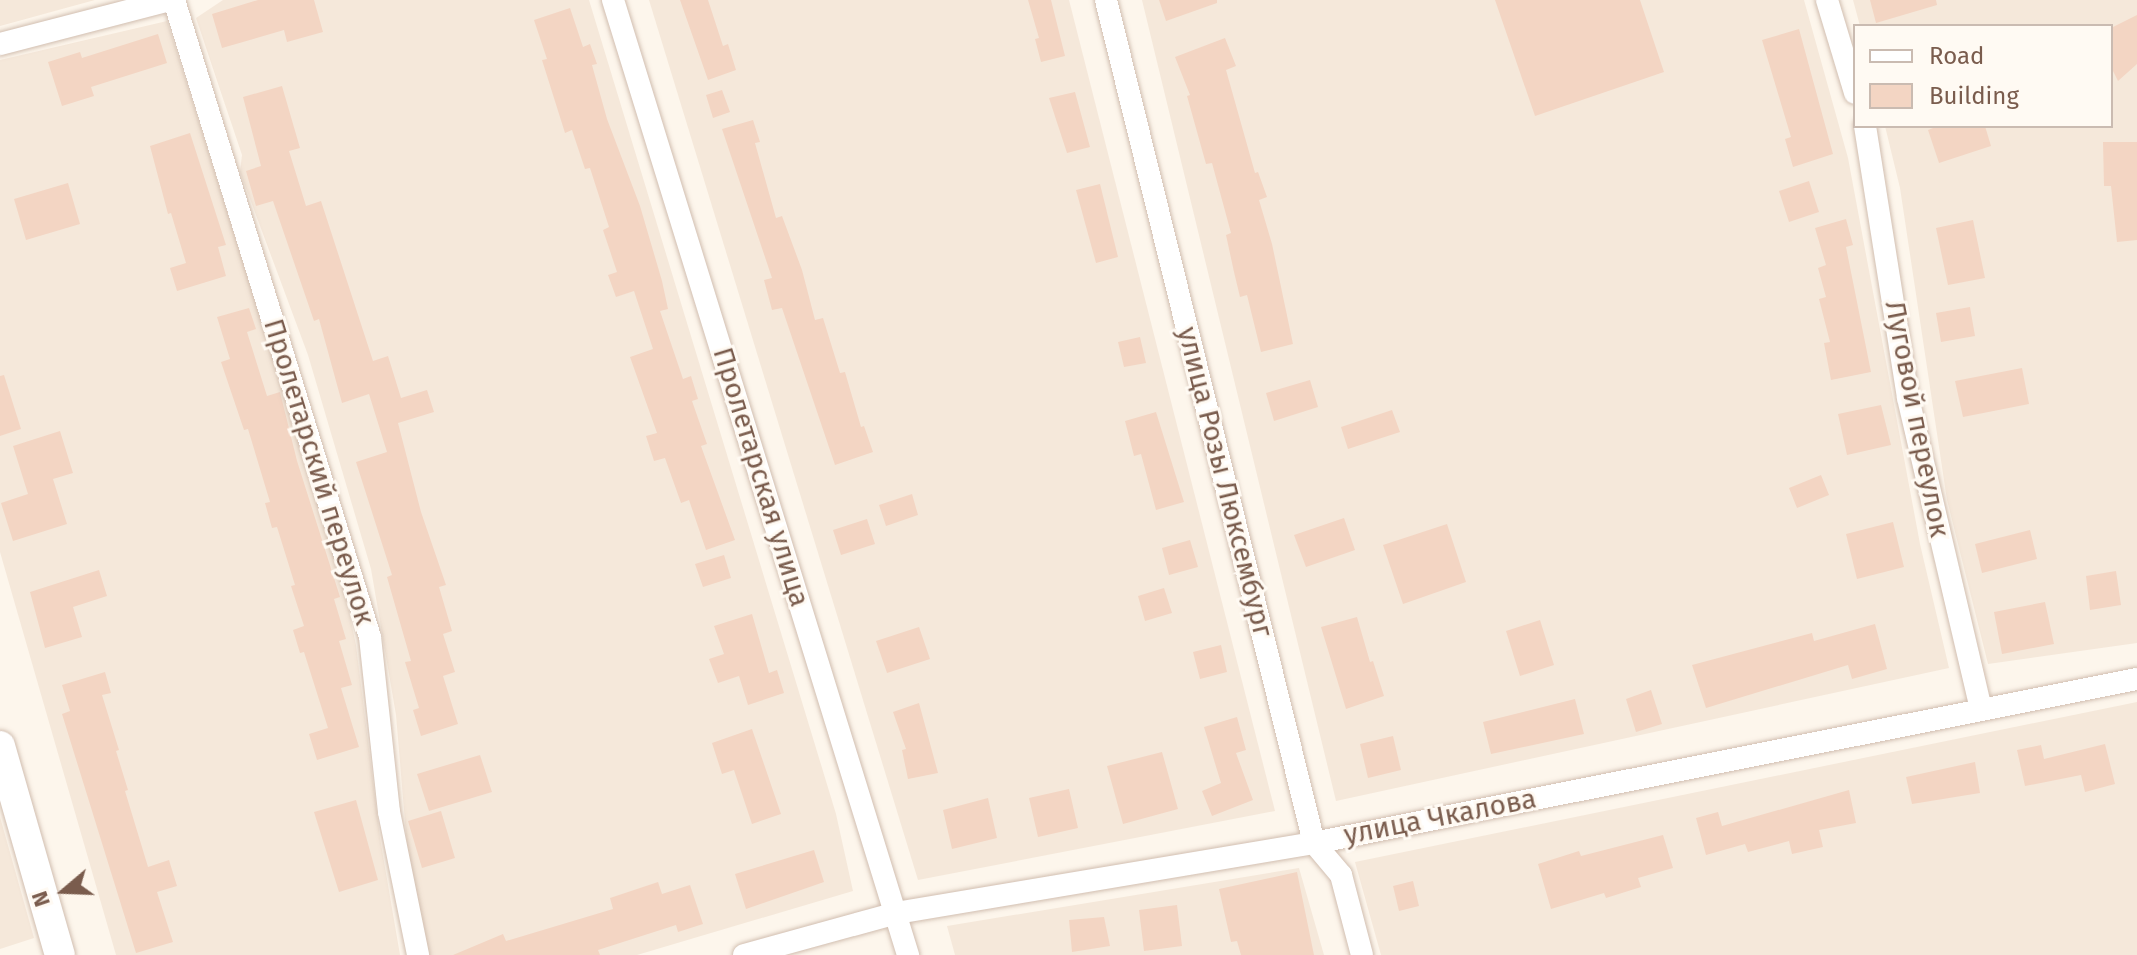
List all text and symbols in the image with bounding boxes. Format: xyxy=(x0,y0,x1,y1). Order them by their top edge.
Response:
legend xyxy=(1853,24,2113,128)
text: Road xyxy=(1929,42,1984,70)
text: Building xyxy=(1929,82,2019,110)
street label: Луговой переулок xyxy=(1878,298,1956,540)
street label: Пролетарский переулок xyxy=(256,315,382,629)
street label: улица Розы Люксембург xyxy=(1170,323,1280,641)
street label: Пролетарская улица xyxy=(706,343,816,611)
street label: улица Чкалова xyxy=(1341,782,1539,852)
north arrow xyxy=(24,851,104,931)
text: N xyxy=(26,888,56,910)

